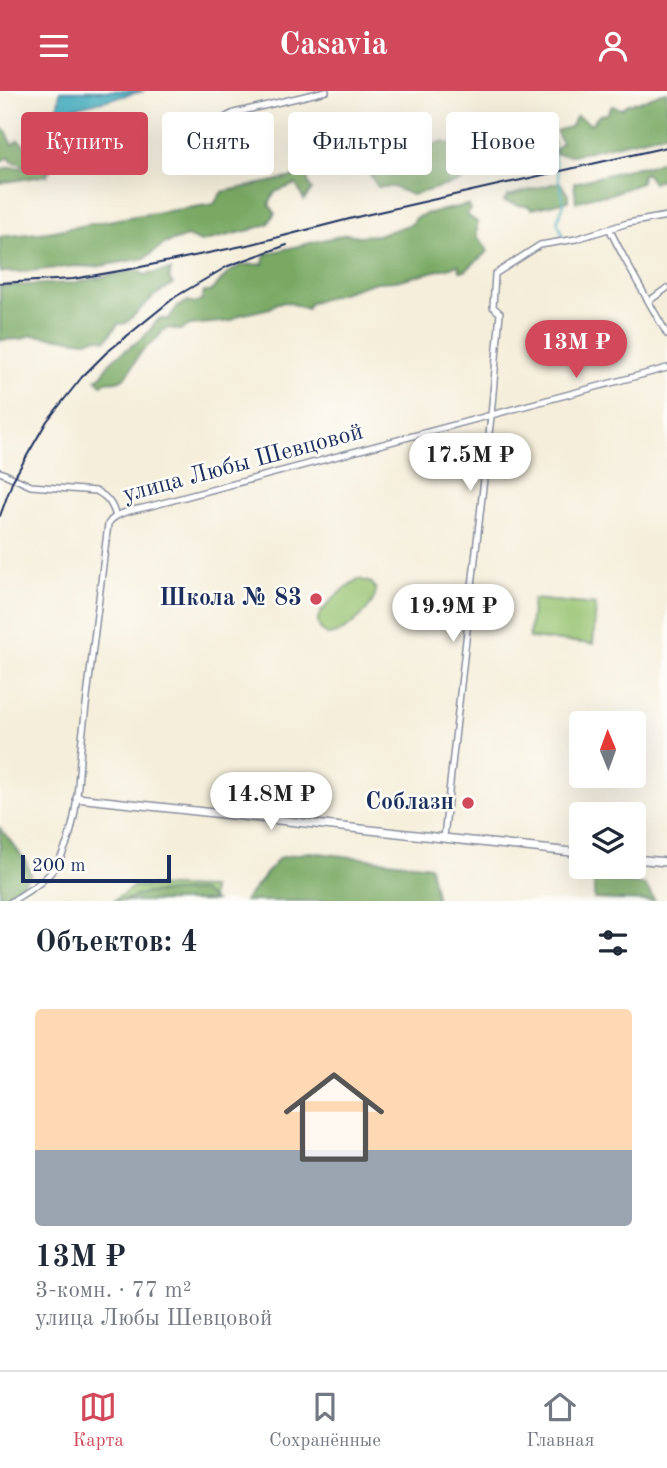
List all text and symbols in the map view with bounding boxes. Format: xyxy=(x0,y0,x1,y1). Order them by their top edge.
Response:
icon: menu xyxy=(35,27,73,65)
icon: person xyxy=(594,27,632,65)
text: Casavia xyxy=(279,30,388,62)
chip: Купить xyxy=(21,112,148,175)
chip: Снять xyxy=(162,112,274,175)
chip: Фильтры xyxy=(288,112,432,175)
chip: Новое xyxy=(446,112,559,175)
pin: 13M ₽ xyxy=(527,321,625,380)
text: 13M ₽ xyxy=(541,331,611,354)
street label: улица Любы Шевцовой xyxy=(120,420,366,508)
pin: 17.5M ₽ xyxy=(405,433,535,493)
text: 17.5M ₽ xyxy=(425,444,515,467)
pin: 19.9M ₽ xyxy=(388,585,518,644)
place label: Школа № 83 xyxy=(159,587,302,611)
marker: Школа № 83 xyxy=(308,591,324,607)
text: 19.9M ₽ xyxy=(408,595,498,618)
north arrow xyxy=(569,711,646,787)
map controls xyxy=(569,711,646,879)
pin: 14.8M ₽ xyxy=(206,773,336,832)
text: 14.8M ₽ xyxy=(226,783,316,806)
place label: Соблазн xyxy=(365,791,454,815)
marker: Соблазн xyxy=(460,795,476,811)
button: layers xyxy=(569,802,646,879)
scale bar xyxy=(21,852,172,884)
text: 200 m xyxy=(32,857,85,876)
icon: filters xyxy=(594,924,632,962)
text: Объектов: 4 xyxy=(35,928,198,958)
icon: home xyxy=(271,1054,397,1180)
text: 13M ₽ xyxy=(35,1243,126,1273)
text: 3-комн. · 77 m² xyxy=(35,1279,192,1302)
text: улица Любы Шевцовой xyxy=(35,1307,272,1330)
tab: Карта xyxy=(73,1388,124,1453)
tab: Сохранённые xyxy=(269,1388,381,1453)
tab: Главная xyxy=(526,1388,594,1453)

